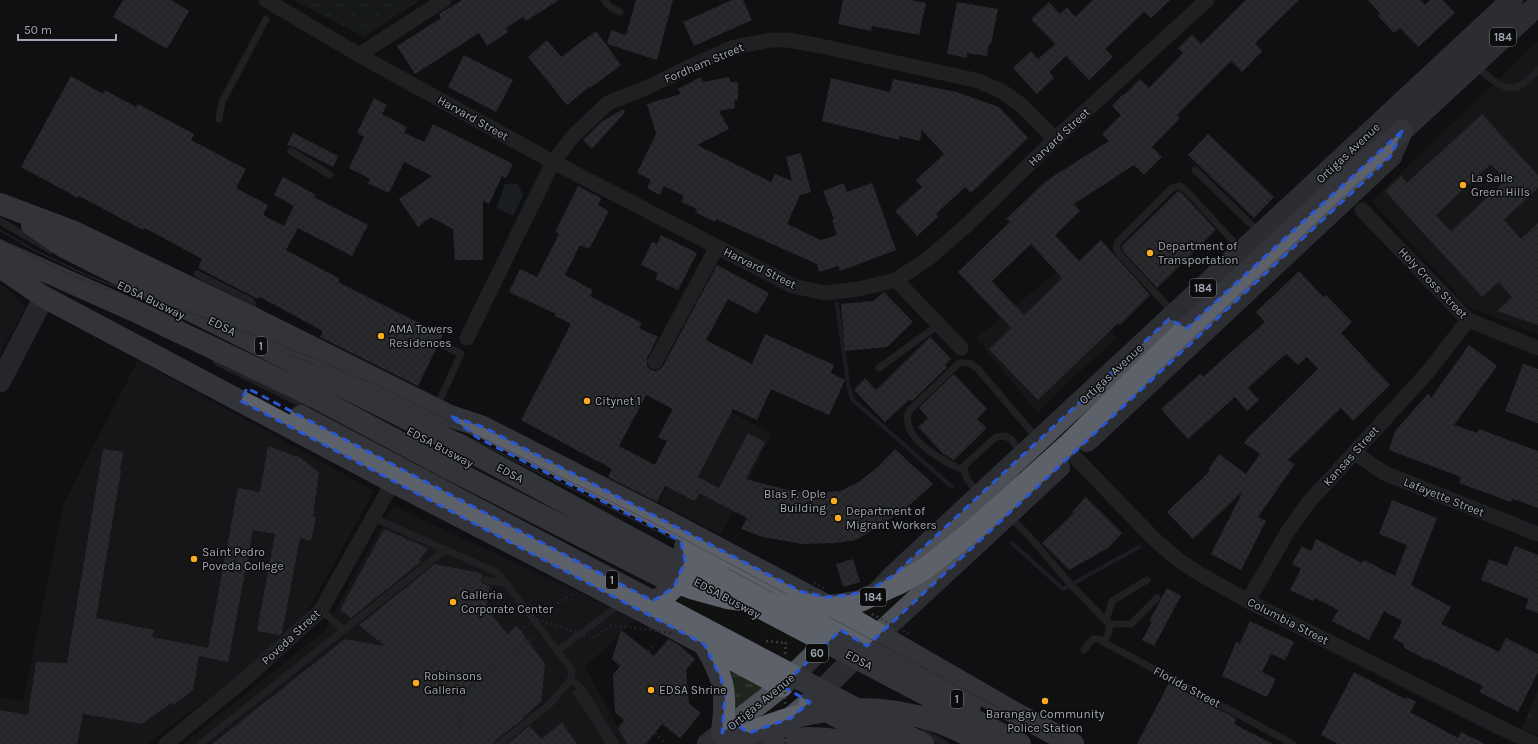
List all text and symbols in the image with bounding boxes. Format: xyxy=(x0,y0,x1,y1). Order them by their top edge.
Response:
scale bar xyxy=(18,16,116,42)
text: 50 m xyxy=(24,23,52,37)
road number: 184 xyxy=(1490,28,1516,46)
street label: Fordham Street xyxy=(662,40,746,86)
street label: Harvard Street xyxy=(435,93,511,143)
street label: Harvard Street xyxy=(1025,105,1093,169)
street label: Ortigas Avenue xyxy=(1313,120,1383,186)
place label: La Salle Green Hills xyxy=(1471,171,1530,199)
marker: La Salle Green Hills xyxy=(1458,180,1468,190)
place label: Department of Transportation xyxy=(1158,239,1239,267)
street label: Harvard Street xyxy=(721,244,799,292)
street label: Holy Cross Street xyxy=(1396,245,1471,322)
marker: Department of Transportation xyxy=(1145,248,1155,258)
street label: EDSA Busway xyxy=(115,278,187,323)
road number: 184 xyxy=(1190,279,1216,297)
street label: EDSA xyxy=(206,313,238,339)
place label: AMA Towers Residences xyxy=(389,322,453,350)
marker: AMA Towers Residences xyxy=(376,331,386,341)
road number: 1 xyxy=(255,337,267,355)
street label: Ortigas Avenue xyxy=(1076,341,1146,407)
place label: Citynet 1 xyxy=(595,394,641,408)
marker: Citynet 1 xyxy=(582,396,592,406)
street label: Kansas Street xyxy=(1320,423,1382,489)
street label: EDSA Busway xyxy=(404,424,476,471)
street label: EDSA xyxy=(494,460,526,486)
street label: Lafayette Street xyxy=(1402,474,1487,520)
place label: Blas F. Ople Building xyxy=(764,487,826,515)
marker: Blas F. Ople Building xyxy=(829,496,839,506)
place label: Department of Migrant Workers xyxy=(846,504,937,532)
marker: Department of Migrant Workers xyxy=(833,513,843,523)
place label: Saint Pedro Poveda College xyxy=(202,545,284,573)
marker: Saint Pedro Poveda College xyxy=(189,554,199,564)
road number: 1 xyxy=(606,571,618,589)
street label: EDSA Busway xyxy=(691,575,763,622)
place label: Galleria Corporate Center xyxy=(461,588,554,616)
road number: 184 xyxy=(860,588,886,606)
street label: Columbia Street xyxy=(1245,595,1331,648)
marker: Galleria Corporate Center xyxy=(448,597,458,607)
street label: Poveda Street xyxy=(259,606,324,668)
road number: 60 xyxy=(806,644,828,662)
street label: EDSA xyxy=(843,647,875,673)
street label: Florida Street xyxy=(1151,664,1223,711)
place label: Robinsons Galleria xyxy=(424,669,482,697)
street label: Ortigas Avenue xyxy=(725,671,797,733)
marker: Robinsons Galleria xyxy=(411,678,421,688)
place label: EDSA Shrine xyxy=(659,683,726,697)
marker: EDSA Shrine xyxy=(646,685,656,695)
road number: 1 xyxy=(951,690,963,708)
marker: Barangay Community Police Station xyxy=(1040,696,1050,706)
place label: Barangay Community Police Station xyxy=(986,707,1105,735)

